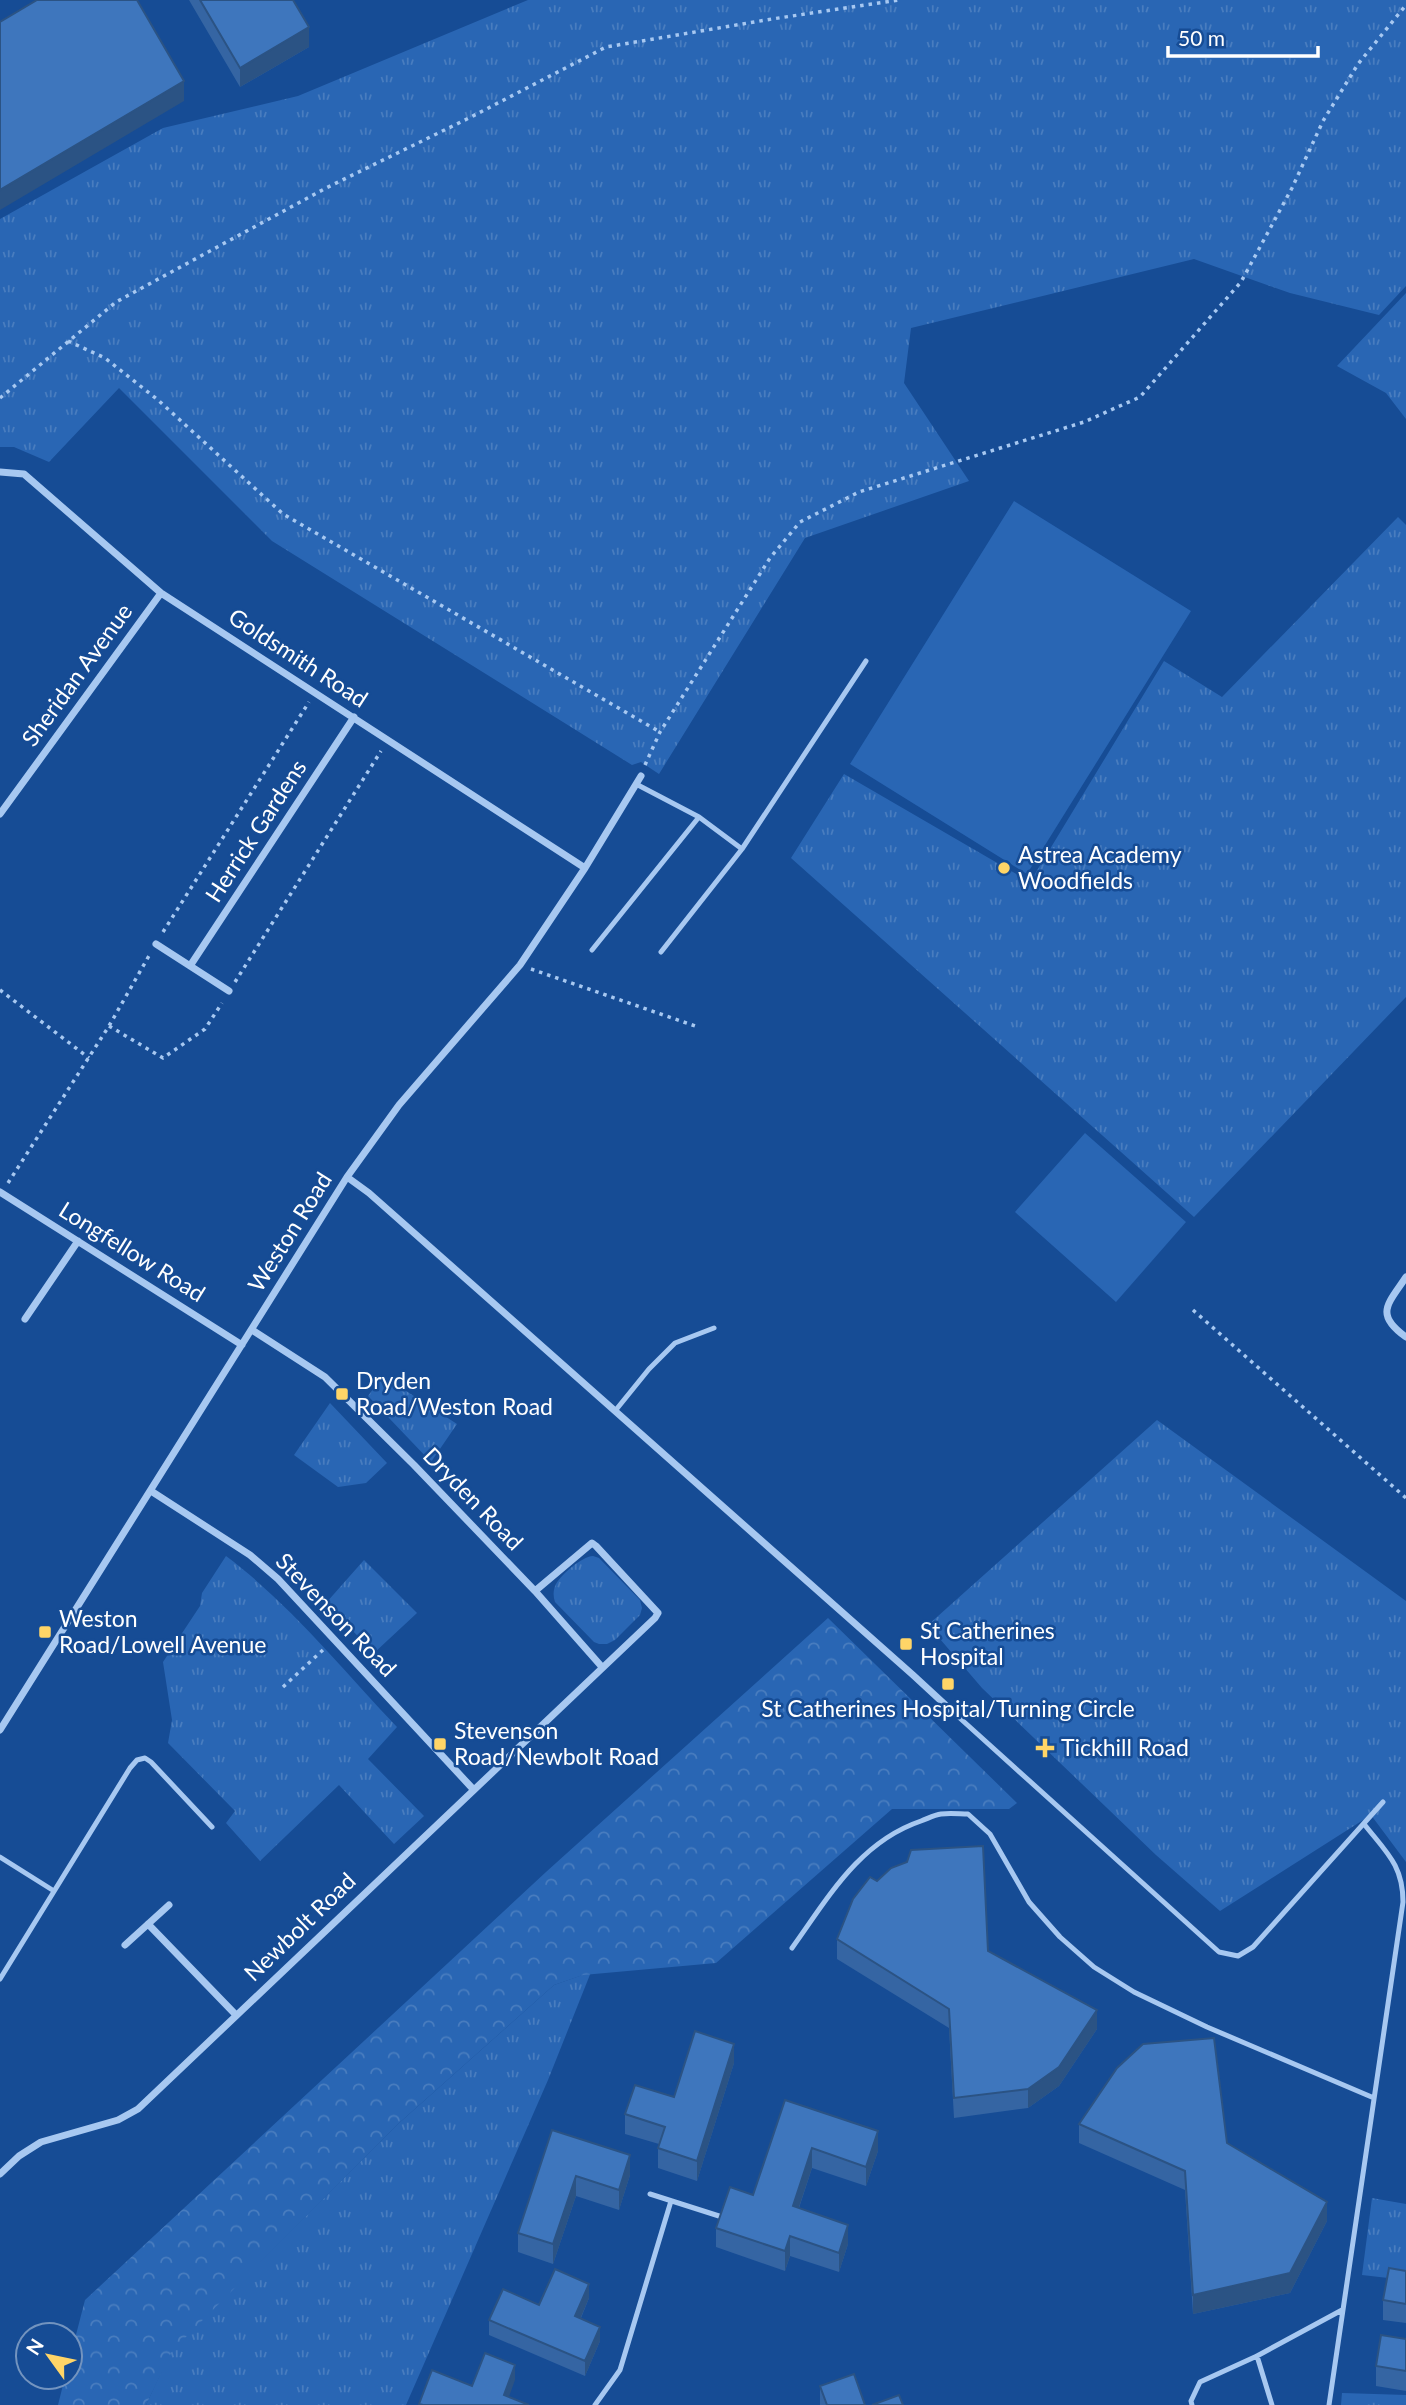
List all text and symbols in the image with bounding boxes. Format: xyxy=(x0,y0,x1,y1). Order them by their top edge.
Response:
scale bar xyxy=(1168,14,1318,58)
text: 50 m xyxy=(1178,25,1225,50)
street label: Sheridan Avenue xyxy=(15,598,137,751)
street label: Goldsmith Road xyxy=(224,602,373,713)
street label: Herrick Gardens xyxy=(199,754,312,907)
place label: Astrea Academy Woodfields xyxy=(1018,840,1182,894)
marker: Astrea Academy Woodfields xyxy=(996,860,1012,876)
street label: Weston Road xyxy=(241,1167,337,1296)
street label: Longfellow Road xyxy=(54,1195,211,1307)
place label: Dryden Road/Weston Road xyxy=(356,1366,553,1420)
marker: Dryden Road/Weston Road xyxy=(334,1386,350,1402)
street label: Dryden Road xyxy=(418,1441,530,1555)
street label: Stevenson Road xyxy=(271,1547,403,1682)
place label: Weston Road/Lowell Avenue xyxy=(59,1604,266,1658)
place label: St Catherines Hospital xyxy=(920,1616,1055,1670)
marker: Weston Road/Lowell Avenue xyxy=(37,1624,53,1640)
marker: St Catherines Hospital xyxy=(898,1636,914,1652)
marker: St Catherines Hospital/Turning Circle xyxy=(940,1676,956,1692)
place label: St Catherines Hospital/Turning Circle xyxy=(761,1694,1135,1722)
place label: Stevenson Road/Newbolt Road xyxy=(454,1716,659,1770)
place label: Tickhill Road xyxy=(1061,1733,1189,1761)
marker: Stevenson Road/Newbolt Road xyxy=(432,1736,448,1752)
marker: Tickhill Road xyxy=(1035,1738,1055,1758)
street label: Newbolt Road xyxy=(238,1866,361,1986)
north arrow xyxy=(14,2321,84,2391)
text: N xyxy=(21,2334,48,2359)

